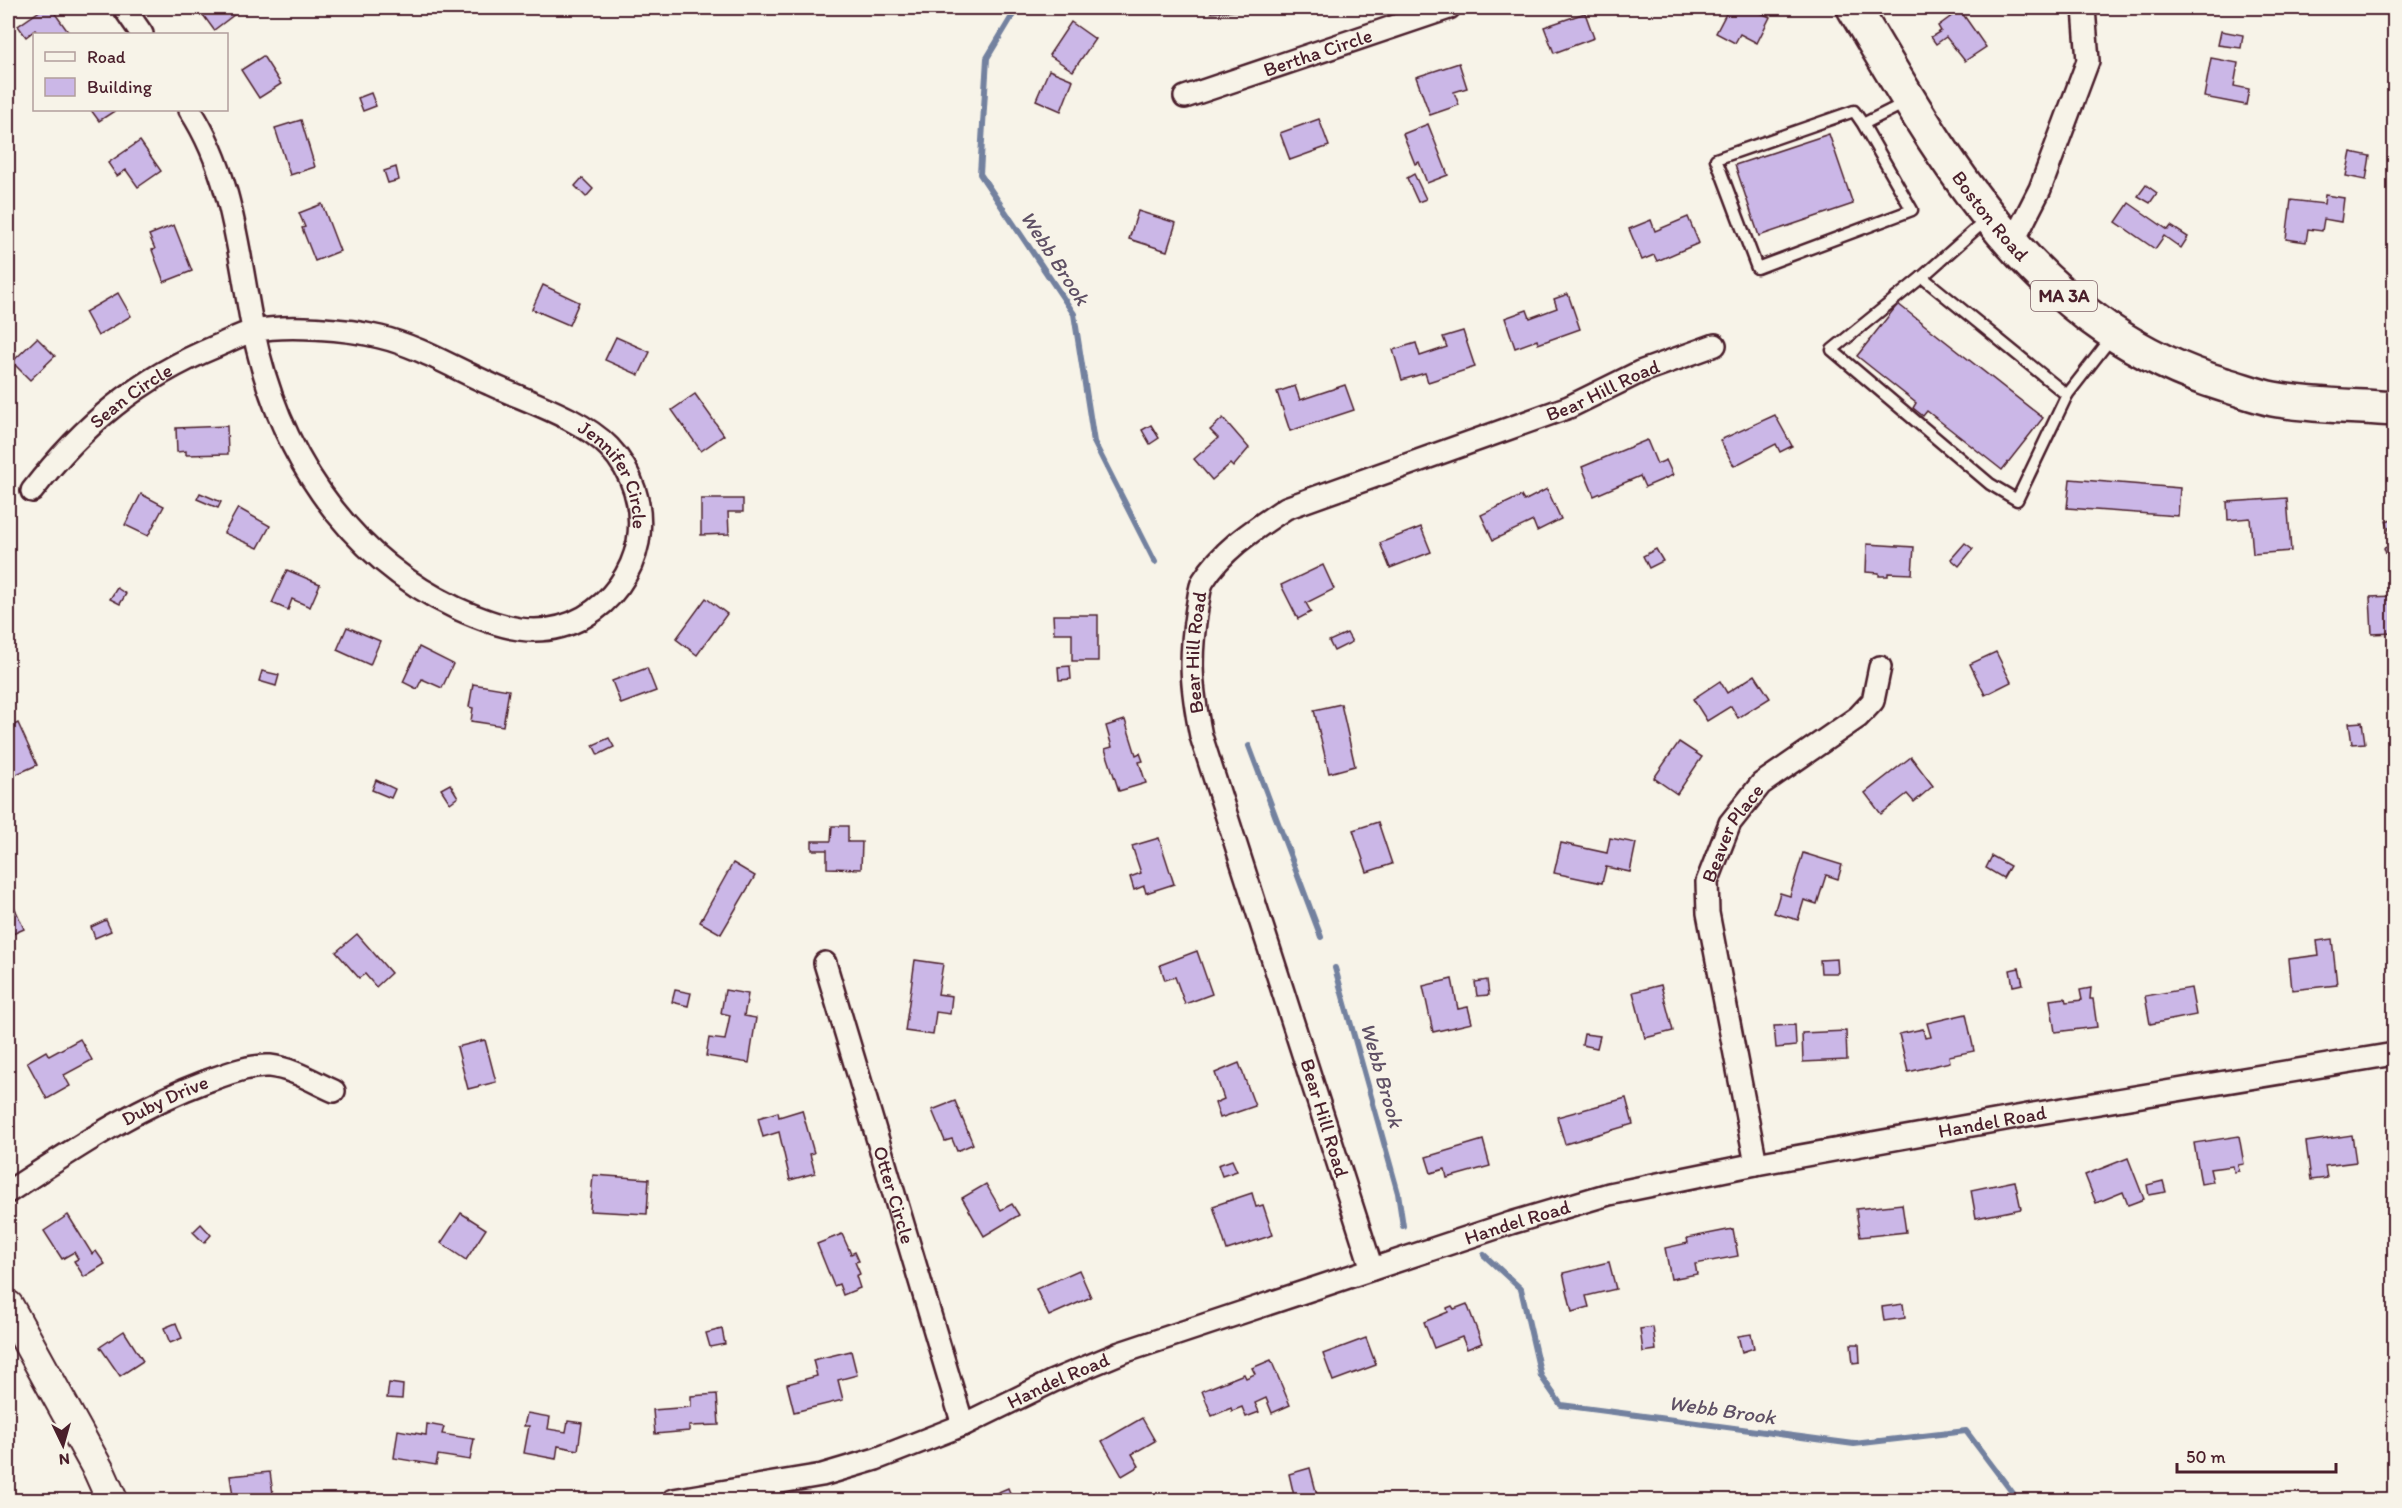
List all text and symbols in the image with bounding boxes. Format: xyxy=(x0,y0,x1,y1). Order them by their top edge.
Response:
street label: Bertha Circle xyxy=(1260,23,1375,82)
legend xyxy=(33,33,228,111)
text: Road xyxy=(87,46,126,68)
text: Building xyxy=(87,76,153,98)
street label: Boston Road xyxy=(1947,166,2034,266)
water label: Webb Brook xyxy=(1016,206,1096,311)
road number: MA 3A xyxy=(2031,281,2097,311)
street label: Bear Hill Road xyxy=(1542,354,1663,426)
street label: Sean Circle xyxy=(84,358,176,434)
street label: Jennifer Circle xyxy=(574,415,652,529)
street label: Bear Hill Road xyxy=(1180,590,1211,715)
street label: Beaver Place xyxy=(1696,779,1769,886)
water label: Webb Brook xyxy=(1356,1020,1410,1131)
street label: Bear Hill Road xyxy=(1296,1056,1354,1180)
street label: Duby Drive xyxy=(117,1070,211,1131)
street label: Handel Road xyxy=(1936,1100,2048,1143)
street label: Otter Circle xyxy=(868,1143,920,1247)
street label: Handel Road xyxy=(1461,1194,1573,1250)
street label: Handel Road xyxy=(1003,1347,1113,1414)
water label: Webb Brook xyxy=(1667,1390,1778,1430)
north arrow xyxy=(33,1415,93,1475)
scale bar xyxy=(2177,1436,2336,1474)
text: 50 m xyxy=(2186,1446,2226,1468)
text: N xyxy=(58,1450,70,1469)

